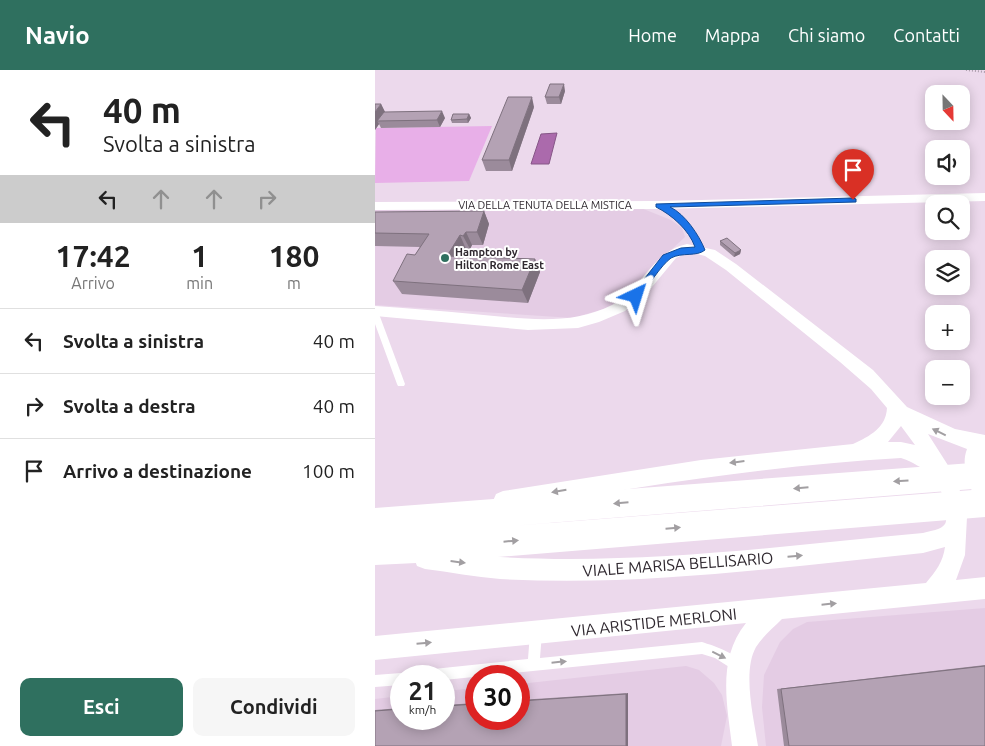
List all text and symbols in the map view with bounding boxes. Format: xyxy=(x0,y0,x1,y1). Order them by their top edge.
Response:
text: Navio xyxy=(25,22,90,49)
text: Home xyxy=(628,25,677,45)
text: Mappa xyxy=(705,25,760,45)
text: Chi siamo xyxy=(788,25,865,45)
text: Contatti xyxy=(893,25,960,45)
north arrow xyxy=(925,85,970,130)
map controls xyxy=(925,85,970,405)
icon: left xyxy=(20,90,85,155)
text: 40 m xyxy=(103,90,181,130)
text: Svolta a sinistra xyxy=(103,131,256,156)
button: sound xyxy=(925,140,970,185)
pin xyxy=(832,149,874,200)
icon: arrive xyxy=(839,156,867,184)
icon: left xyxy=(94,185,122,213)
icon: ahead xyxy=(147,185,175,213)
icon: ahead xyxy=(200,185,228,213)
icon: right xyxy=(253,185,281,213)
button: search xyxy=(925,195,970,240)
street label: VIA DELLA TENUTA DELLA MISTICA xyxy=(458,199,633,211)
text: 17:42 xyxy=(56,239,131,273)
text: 1 xyxy=(191,239,208,273)
text: 180 xyxy=(269,239,319,273)
place label: Hampton by Hilton Rome East xyxy=(455,246,544,271)
button: layers xyxy=(925,250,970,295)
marker: Hampton by Hilton Rome East xyxy=(439,252,451,264)
position arrow xyxy=(609,269,661,321)
text: Arrivo xyxy=(71,274,115,292)
text: min xyxy=(186,274,213,292)
text: m xyxy=(287,274,301,292)
button: + xyxy=(925,305,970,350)
icon: left xyxy=(20,327,48,355)
text: Svolta a sinistra xyxy=(63,330,204,352)
text: 40 m xyxy=(313,330,355,352)
button: − xyxy=(925,360,970,405)
icon: right xyxy=(20,392,48,420)
text: Svolta a destra xyxy=(63,395,196,417)
text: 40 m xyxy=(313,395,355,417)
one-way arrow xyxy=(931,427,946,436)
icon: arrive xyxy=(20,457,48,485)
one-way arrow xyxy=(728,458,744,466)
text: Arrivo a destinazione xyxy=(63,460,252,482)
text: 100 m xyxy=(302,460,355,482)
one-way arrow xyxy=(893,477,909,485)
one-way arrow xyxy=(792,485,808,493)
one-way arrow xyxy=(551,487,567,495)
one-way arrow xyxy=(613,499,629,507)
one-way arrow xyxy=(665,524,681,532)
one-way arrow xyxy=(503,537,519,545)
street label: VIALE MARISA BELLISARIO xyxy=(582,548,774,580)
one-way arrow xyxy=(787,552,803,560)
one-way arrow xyxy=(450,559,466,567)
one-way arrow xyxy=(821,600,837,608)
street label: VIA ARISTIDE MERLONI xyxy=(570,604,738,640)
one-way arrow xyxy=(416,639,432,647)
one-way arrow xyxy=(712,651,727,659)
one-way arrow xyxy=(551,658,567,666)
speed limit sign: 30 xyxy=(465,665,530,730)
text: 21 xyxy=(408,677,437,705)
button: Esci xyxy=(20,678,183,736)
button: Condividi xyxy=(193,678,355,736)
text: km/h xyxy=(409,703,436,716)

